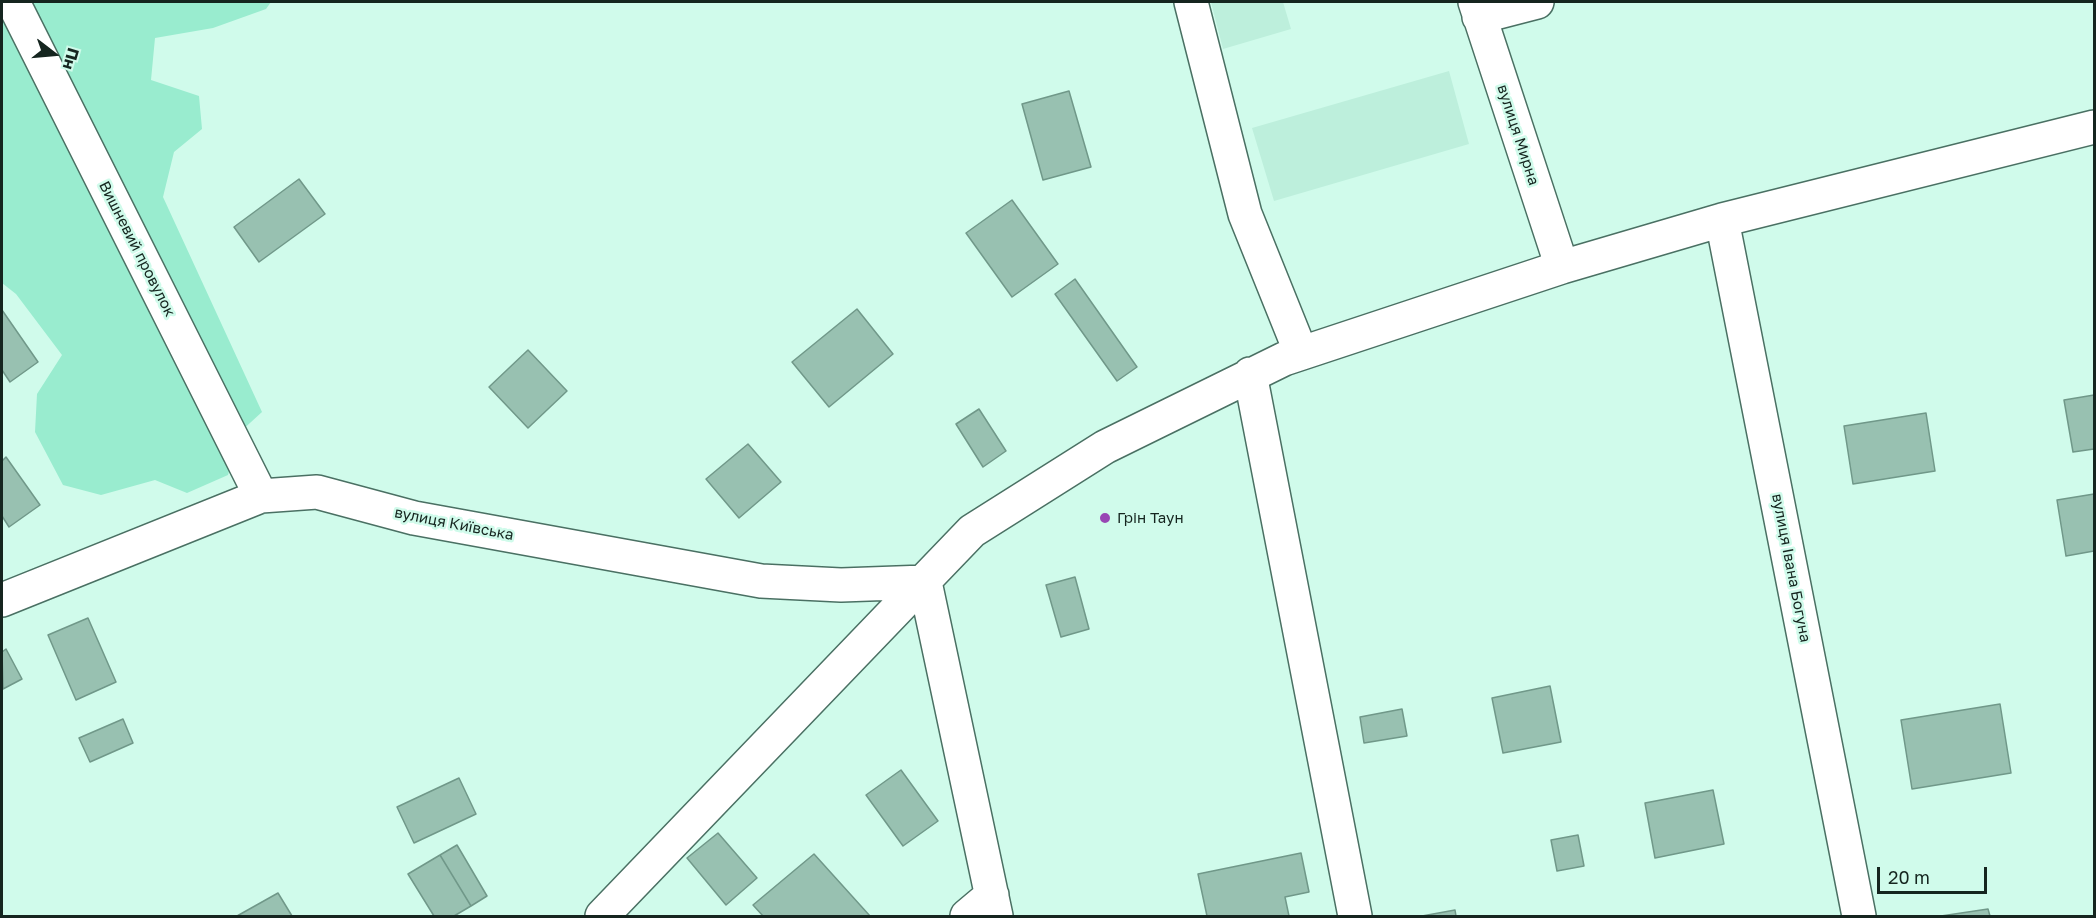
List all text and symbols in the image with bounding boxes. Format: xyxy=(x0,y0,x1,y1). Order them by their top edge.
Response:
north arrow xyxy=(24,24,84,84)
text: Пн xyxy=(59,46,84,72)
street label: вулиця Мирна xyxy=(1493,82,1543,188)
street label: Вишневий провулок xyxy=(95,178,179,320)
street label: вулиця Івана Богуна xyxy=(1768,492,1814,644)
street label: вулиця Київська xyxy=(393,504,515,544)
place label: Грін Таун xyxy=(1117,509,1184,527)
marker: Грін Таун xyxy=(1098,511,1112,525)
scale bar xyxy=(1880,855,1990,893)
text: 20 m xyxy=(1888,866,1930,888)

